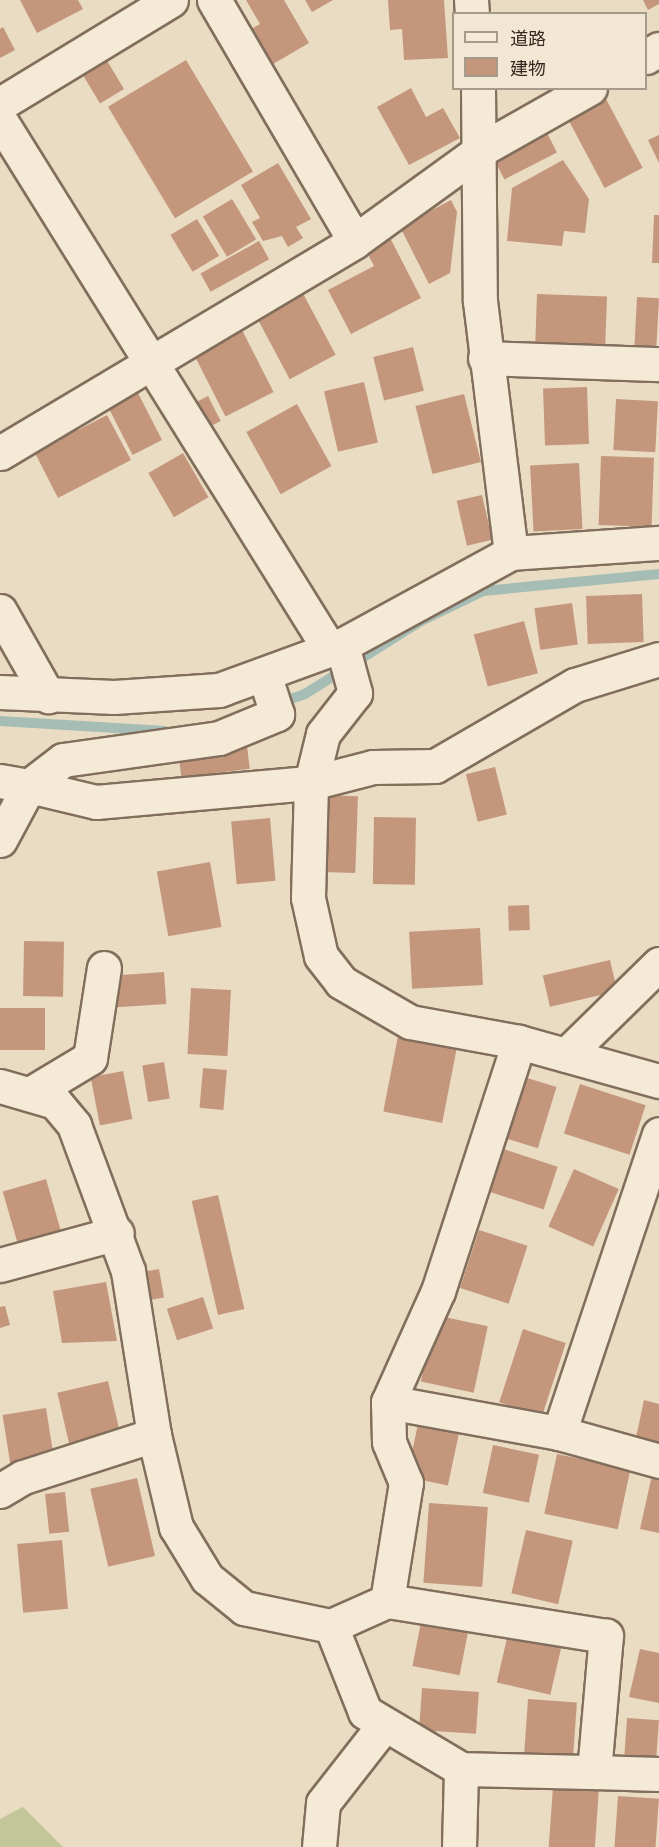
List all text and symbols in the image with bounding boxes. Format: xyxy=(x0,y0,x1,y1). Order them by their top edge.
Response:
legend xyxy=(452,12,647,90)
text: 道路 xyxy=(510,26,546,50)
text: 建物 xyxy=(510,56,546,80)

